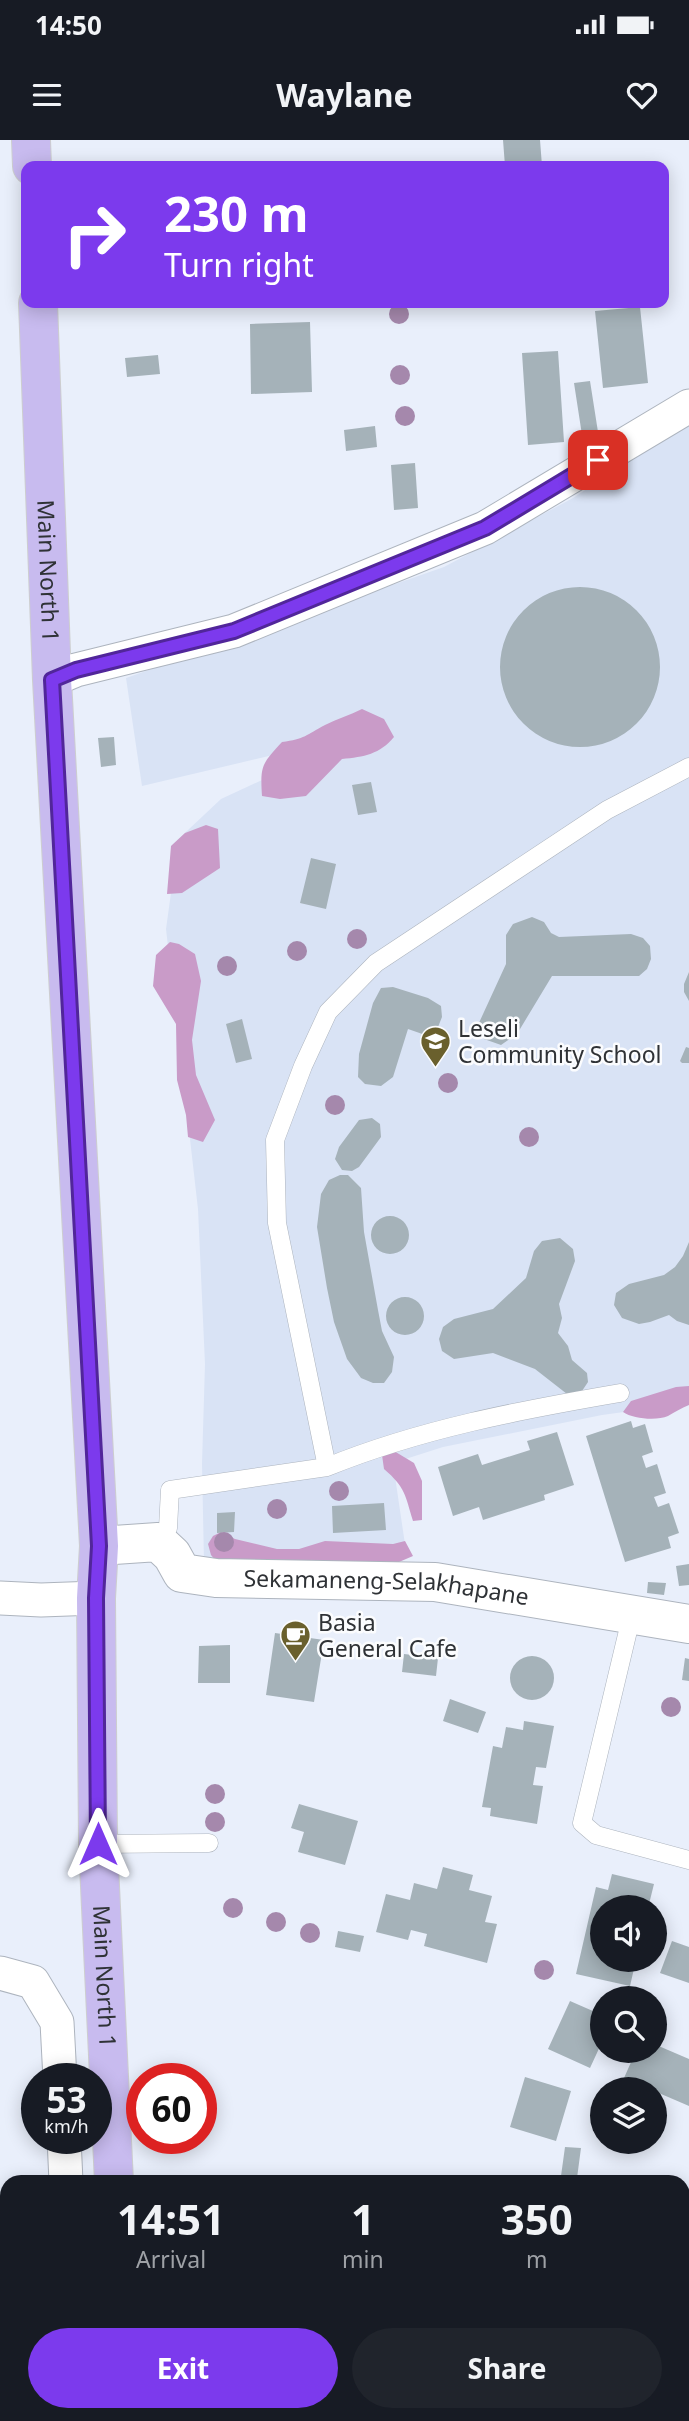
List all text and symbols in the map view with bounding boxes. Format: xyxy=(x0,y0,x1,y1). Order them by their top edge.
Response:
text: 14:50 xyxy=(35,7,102,43)
text: Waylane xyxy=(276,73,413,116)
icon: menu xyxy=(28,76,66,114)
icon: heart xyxy=(623,76,661,114)
text: 230 m xyxy=(164,180,309,246)
icon: right xyxy=(49,189,140,280)
text: Turn right xyxy=(164,243,314,286)
pin xyxy=(568,430,628,490)
icon: arrive xyxy=(579,441,617,479)
street label: Main North 1 xyxy=(30,499,68,643)
place label: Leseli Community School xyxy=(458,1012,661,1070)
school or university icon: Leseli Community School xyxy=(418,1025,452,1069)
street label: Sekamaneng-Selakhapane xyxy=(243,1562,531,1612)
place label: Basia General Cafe xyxy=(318,1606,457,1664)
cafe icon: Basia General Cafe xyxy=(278,1619,312,1663)
position arrow xyxy=(61,1807,135,1881)
map controls xyxy=(590,1895,667,2154)
button: sound xyxy=(590,1895,667,1972)
street label: Main North 1 xyxy=(86,1904,125,2048)
button: search xyxy=(590,1986,667,2063)
speed limit sign: 60 xyxy=(126,2063,217,2154)
text: 53 xyxy=(46,2076,87,2123)
button: layers xyxy=(590,2077,667,2154)
text: km/h xyxy=(44,2114,89,2138)
text: 14:51 xyxy=(117,2190,225,2247)
text: 1 xyxy=(351,2190,375,2247)
text: 350 xyxy=(501,2190,573,2247)
text: Arrival xyxy=(136,2243,206,2275)
text: min xyxy=(342,2243,384,2275)
text: m xyxy=(526,2243,548,2275)
button: Exit xyxy=(28,2328,338,2408)
button: Share xyxy=(352,2328,662,2408)

